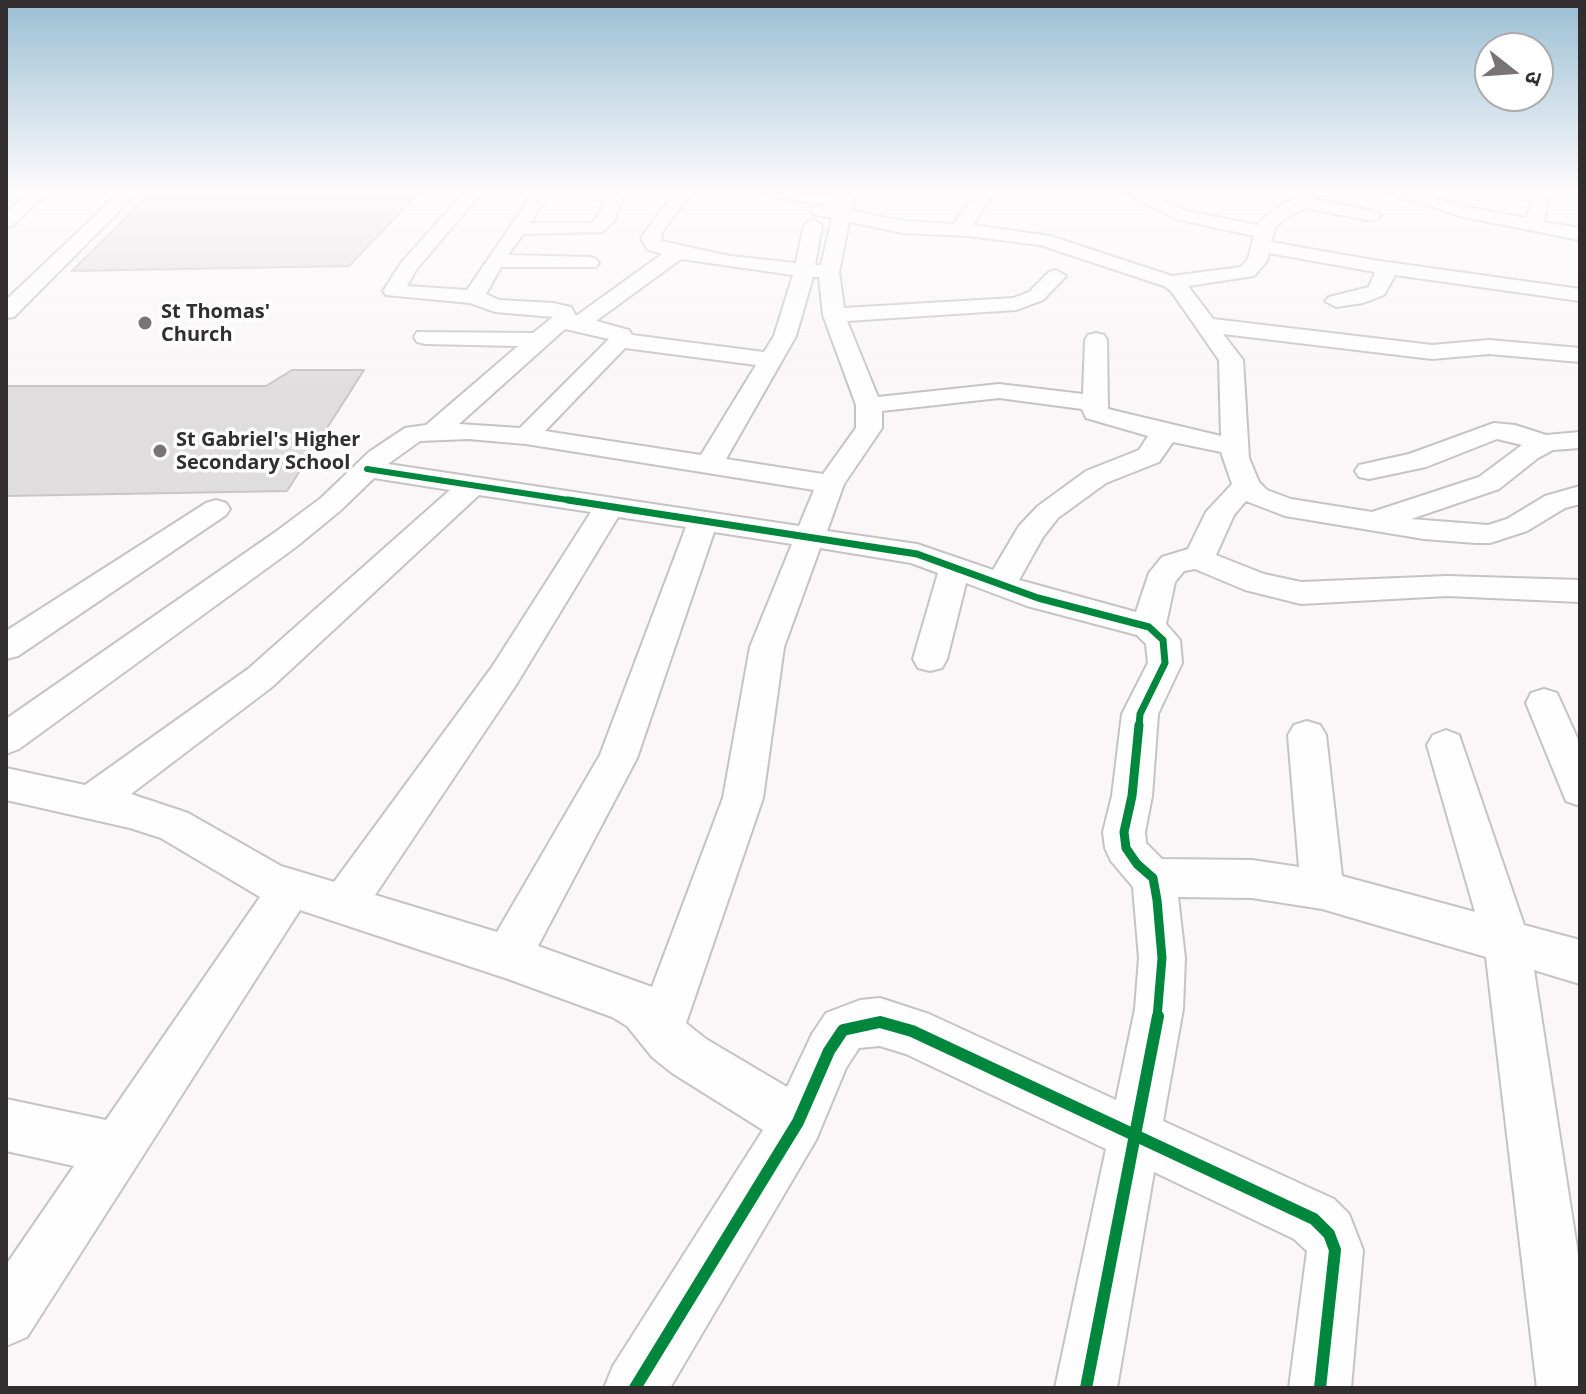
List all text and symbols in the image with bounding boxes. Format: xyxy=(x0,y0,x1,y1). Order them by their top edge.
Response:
north arrow xyxy=(1474,32,1554,112)
text: उ xyxy=(1519,68,1551,89)
place label: St Thomas' Church xyxy=(161,300,270,347)
marker: St Thomas' Church xyxy=(136,314,154,332)
place label: St Gabriel's Higher Secondary School xyxy=(176,428,360,475)
marker: St Gabriel's Higher Secondary School xyxy=(151,442,169,460)

